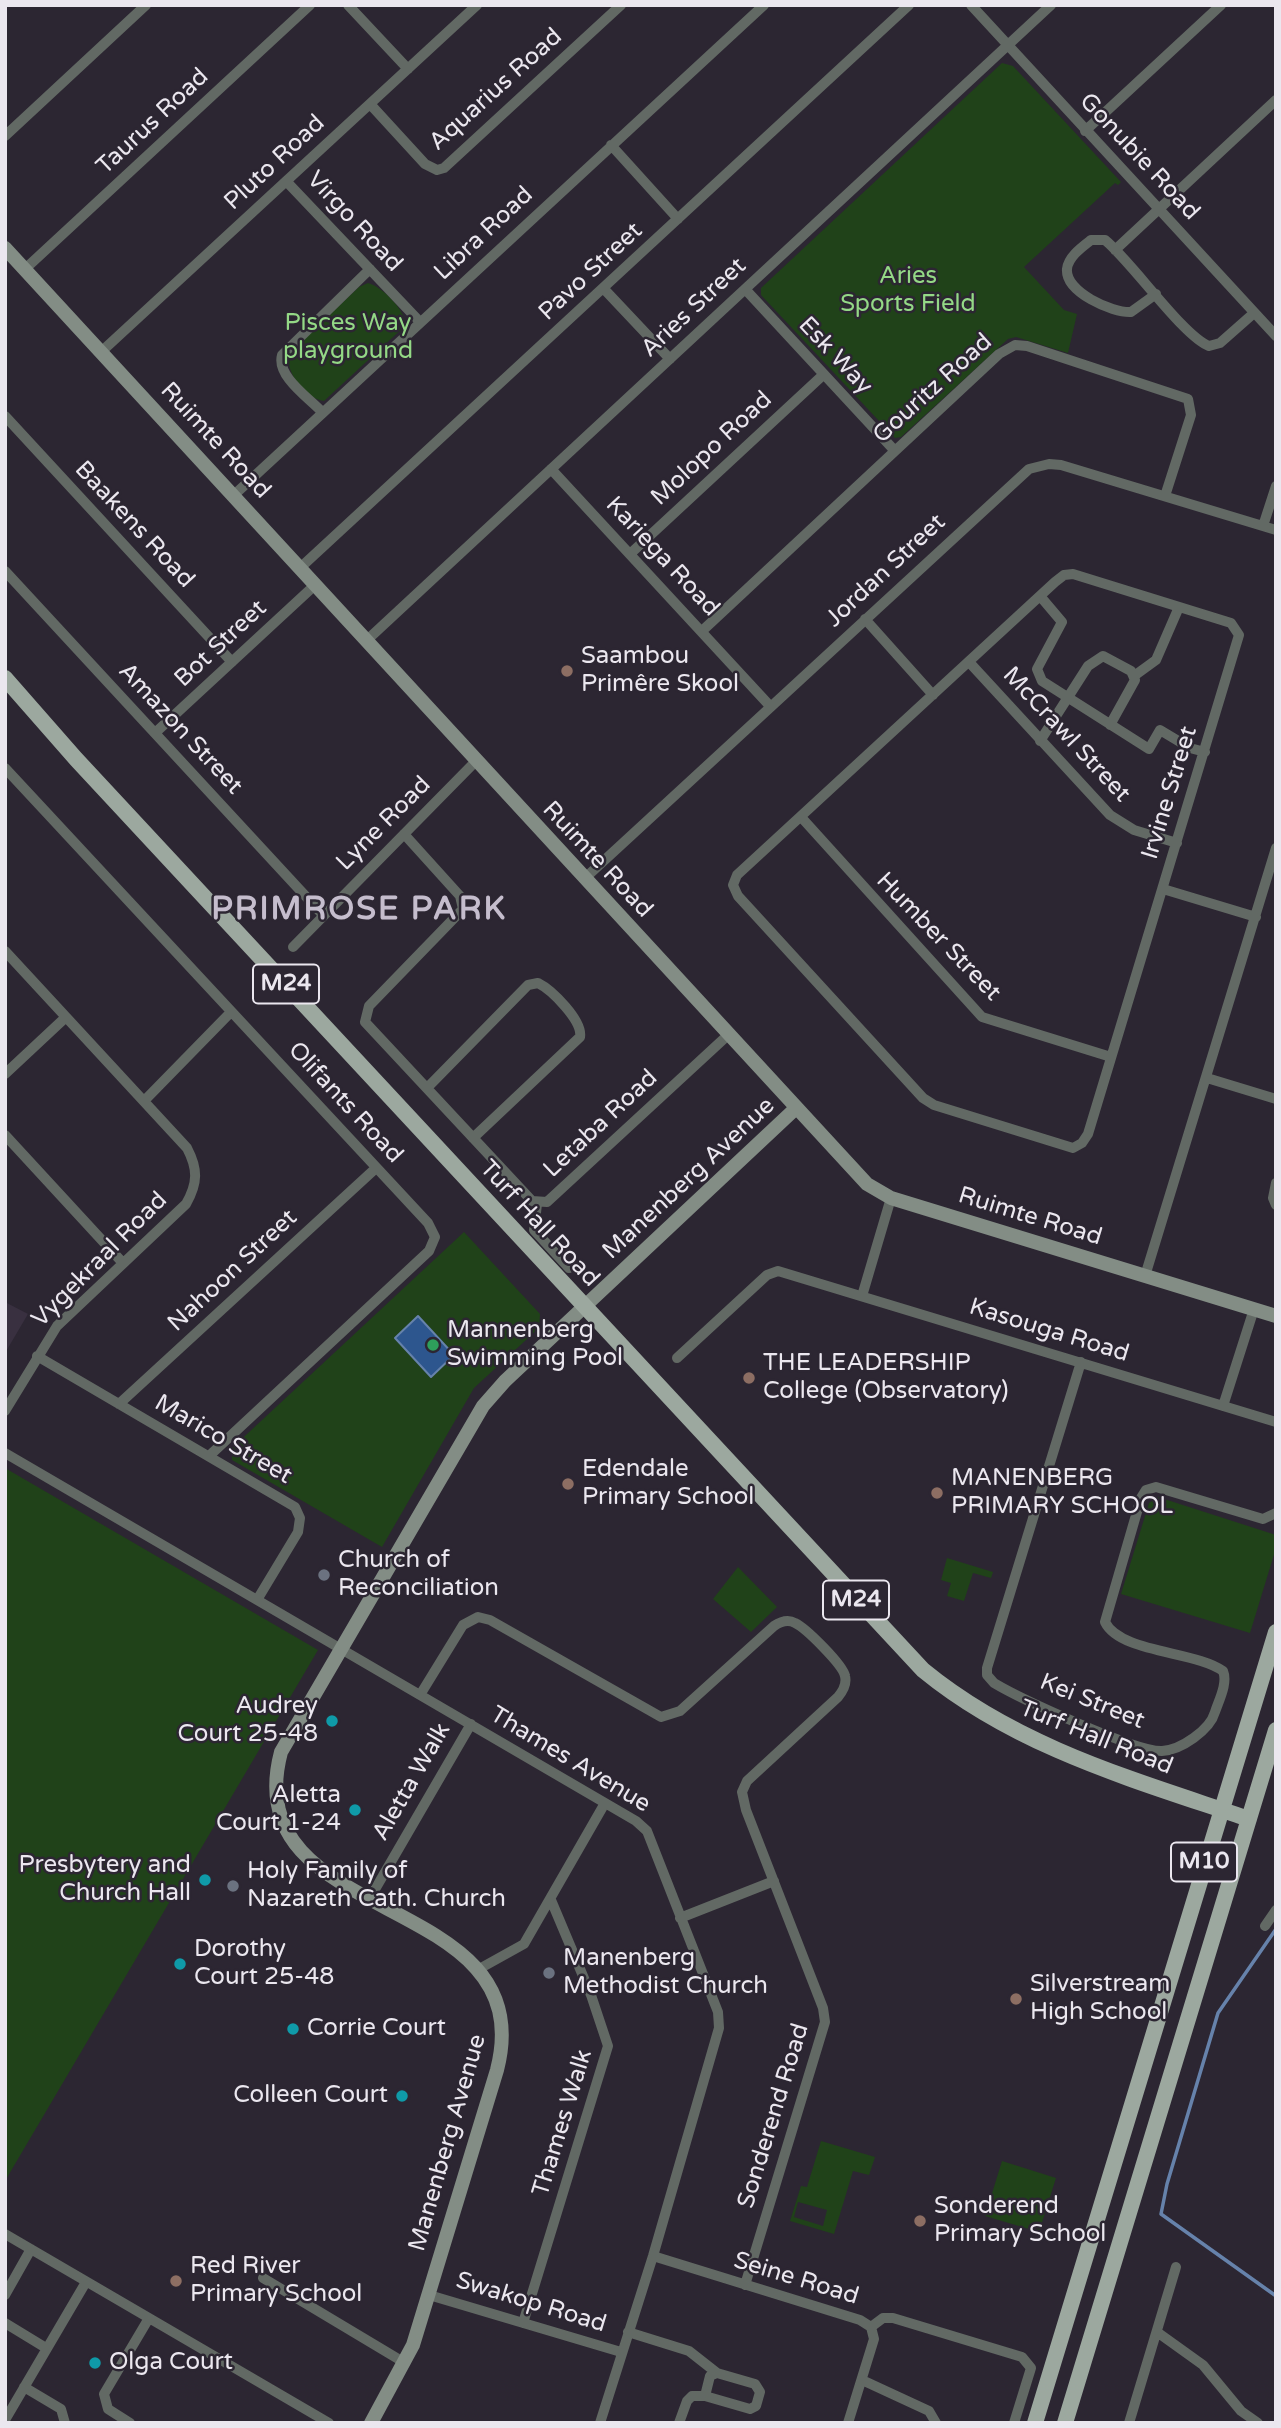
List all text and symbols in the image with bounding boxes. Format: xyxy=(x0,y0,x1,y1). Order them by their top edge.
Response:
street label: Aquarius Road xyxy=(424,23,568,157)
street label: Taurus Road xyxy=(91,63,215,181)
street label: Gonubie Road xyxy=(1073,88,1205,226)
street label: Pluto Road xyxy=(219,109,331,217)
street label: Virgo Road xyxy=(300,166,408,278)
street label: Libra Road xyxy=(429,181,539,287)
street label: Pavo Street xyxy=(533,217,649,327)
street label: Aries Street xyxy=(636,252,752,364)
park label: Aries Sports Field xyxy=(840,263,976,319)
park label: Pisces Way playground xyxy=(283,310,413,366)
street label: Esk Way xyxy=(792,311,878,401)
street label: Gouritz Road xyxy=(868,328,998,450)
street label: Ruimte Road xyxy=(154,377,276,505)
street label: Molopo Road xyxy=(646,386,778,512)
street label: Baakens Road xyxy=(68,456,200,594)
street label: Kariega Road xyxy=(599,491,725,623)
street label: Jordan Street xyxy=(820,508,952,634)
street label: Bot Street xyxy=(169,594,273,694)
place label: Saambou Primêre Skool xyxy=(581,643,739,699)
street label: Amazon Street xyxy=(112,657,248,801)
street label: McCrawl Street xyxy=(996,661,1136,809)
marker: Saambou Primêre Skool xyxy=(559,663,575,679)
street label: Irvine Street xyxy=(1136,723,1204,863)
street label: Lyne Road xyxy=(331,771,437,877)
street label: Ruimte Road xyxy=(536,796,658,924)
street label: Humber Street xyxy=(870,867,1006,1007)
district label: PRIMROSE PARK xyxy=(213,892,505,930)
road number: M24 xyxy=(253,965,319,1004)
street label: Olifants Road xyxy=(282,1036,408,1170)
street label: Letaba Road xyxy=(538,1064,664,1184)
street label: Manenberg Avenue xyxy=(597,1092,781,1266)
street label: Turf Hall Road xyxy=(473,1155,605,1293)
street label: Ruimte Road xyxy=(955,1182,1105,1252)
street label: Vygekraal Road xyxy=(26,1186,174,1334)
street label: Nahoon Street xyxy=(162,1204,304,1338)
street label: Kasouga Road xyxy=(966,1293,1132,1369)
place label: Mannenberg Swimming Pool xyxy=(447,1317,623,1373)
marker: Mannenberg Swimming Pool xyxy=(425,1337,441,1353)
place label: THE LEADERSHIP College (Observatory) xyxy=(763,1350,1009,1406)
marker: THE LEADERSHIP College (Observatory) xyxy=(741,1370,757,1386)
street label: Marico Street xyxy=(149,1389,297,1491)
place label: Edendale Primary School xyxy=(582,1456,754,1512)
place label: MANENBERG PRIMARY SCHOOL xyxy=(951,1465,1173,1521)
marker: Edendale Primary School xyxy=(560,1476,576,1492)
marker: MANENBERG PRIMARY SCHOOL xyxy=(929,1485,945,1501)
place label: Church of Reconciliation xyxy=(338,1547,499,1603)
marker: Church of Reconciliation xyxy=(316,1567,332,1583)
road number: M24 xyxy=(823,1581,889,1620)
street label: Kei Street xyxy=(1035,1668,1149,1736)
place label: Audrey Court 25-48 xyxy=(178,1693,318,1749)
street label: Turf Hall Road xyxy=(1015,1694,1177,1782)
street label: Thames Avenue xyxy=(485,1701,655,1819)
marker: Audrey Court 25-48 xyxy=(324,1713,340,1729)
street label: Aletta Walk xyxy=(367,1718,457,1846)
place label: Aletta Court 1-24 xyxy=(216,1782,341,1838)
marker: Aletta Court 1-24 xyxy=(347,1802,363,1818)
road number: M10 xyxy=(1171,1842,1237,1882)
place label: Presbytery and Church Hall xyxy=(19,1852,191,1908)
place label: Holy Family of Nazareth Cath. Church xyxy=(247,1858,506,1914)
marker: Presbytery and Church Hall xyxy=(197,1872,213,1888)
marker: Holy Family of Nazareth Cath. Church xyxy=(225,1878,241,1894)
place label: Dorothy Court 25-48 xyxy=(194,1936,334,1992)
place label: Manenberg Methodist Church xyxy=(563,1945,768,2001)
marker: Dorothy Court 25-48 xyxy=(172,1956,188,1972)
marker: Manenberg Methodist Church xyxy=(541,1965,557,1981)
place label: Silverstream High School xyxy=(1030,1971,1170,2027)
marker: Silverstream High School xyxy=(1008,1991,1024,2007)
place label: Corrie Court xyxy=(307,2015,446,2043)
street label: Sonderend Road xyxy=(732,2020,816,2212)
marker: Corrie Court xyxy=(285,2021,301,2037)
street label: Manenberg Avenue xyxy=(403,2031,493,2255)
street label: Thames Walk xyxy=(527,2046,599,2200)
place label: Colleen Court xyxy=(233,2082,388,2110)
marker: Colleen Court xyxy=(394,2088,410,2104)
place label: Sonderend Primary School xyxy=(934,2193,1106,2249)
marker: Sonderend Primary School xyxy=(912,2213,928,2229)
street label: Seine Road xyxy=(730,2246,862,2312)
place label: Red River Primary School xyxy=(190,2253,362,2309)
street label: Swakop Road xyxy=(452,2266,610,2340)
marker: Red River Primary School xyxy=(168,2273,184,2289)
place label: Olga Court xyxy=(109,2349,233,2377)
marker: Olga Court xyxy=(87,2355,103,2371)

